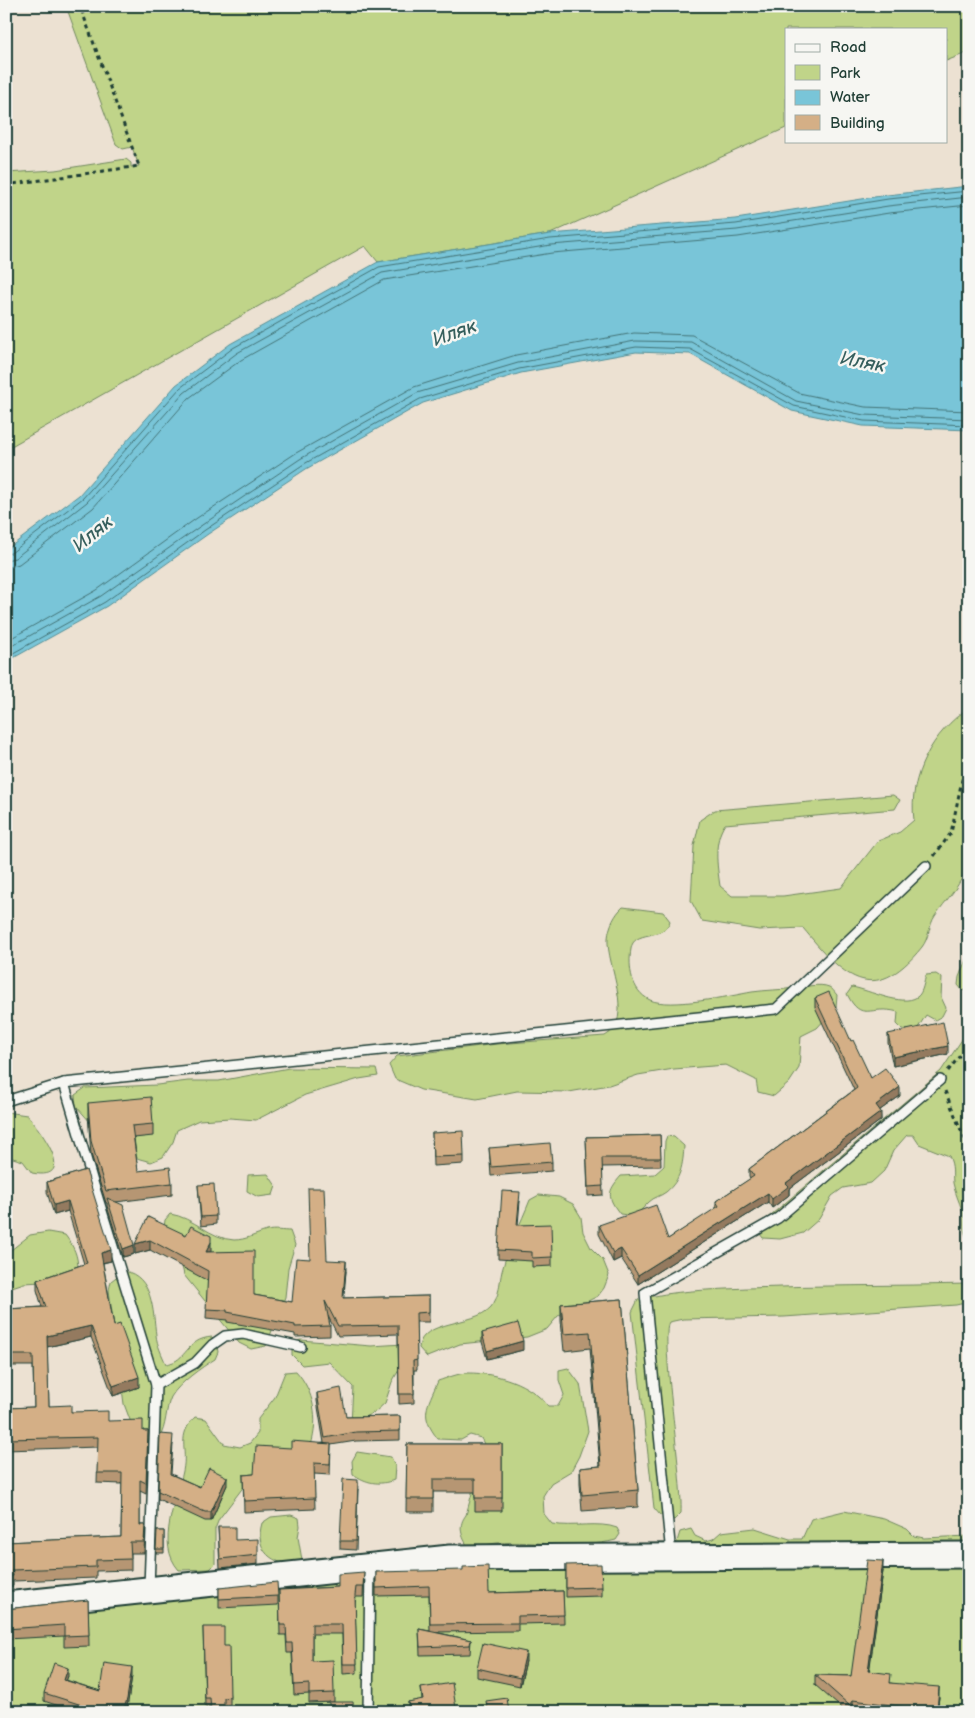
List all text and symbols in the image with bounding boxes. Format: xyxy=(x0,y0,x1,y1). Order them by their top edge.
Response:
legend xyxy=(785,28,948,142)
text: Road xyxy=(830,38,866,57)
text: Park xyxy=(830,64,861,83)
text: Water xyxy=(830,88,870,107)
text: Building xyxy=(830,114,885,133)
water label: Иляк xyxy=(429,315,481,352)
water label: Иляк xyxy=(838,347,888,378)
water label: Иляк xyxy=(68,510,119,557)

